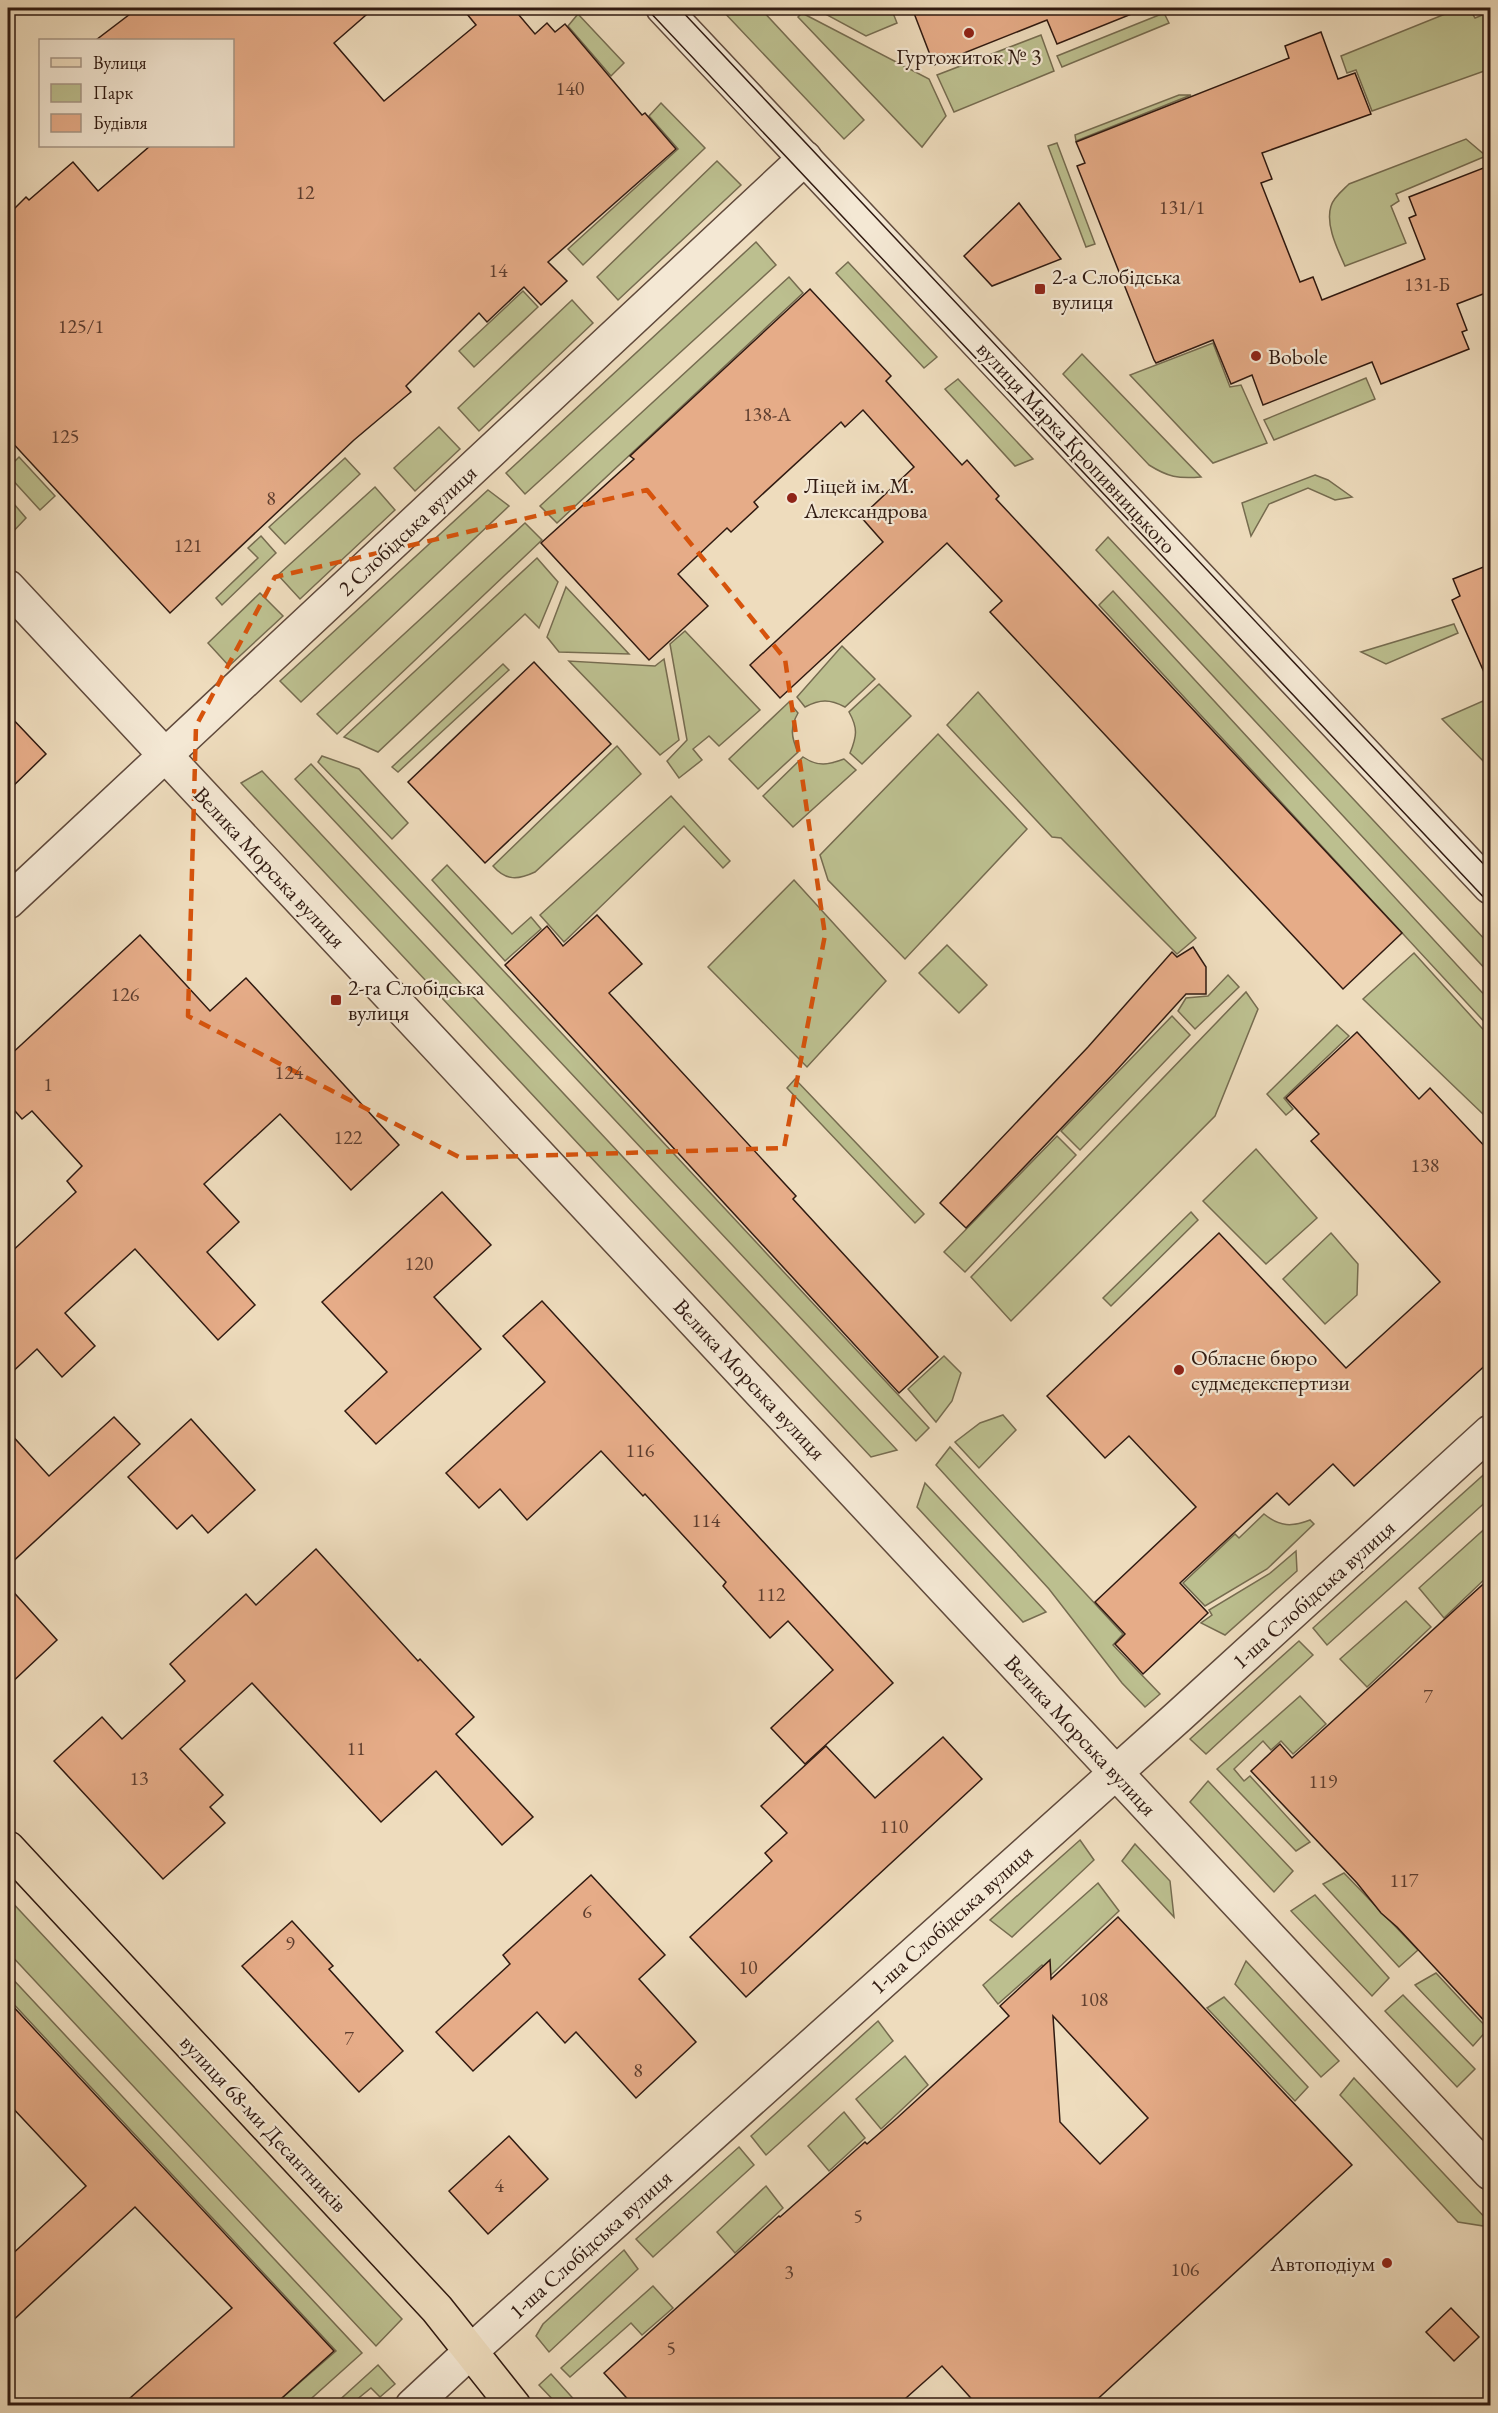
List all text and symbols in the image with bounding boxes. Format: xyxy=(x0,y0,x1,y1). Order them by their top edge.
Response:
marker: Гуртожиток № 3 xyxy=(962,26,976,40)
legend xyxy=(39,39,234,147)
place label: Гуртожиток № 3 xyxy=(896,42,1042,71)
text: Вулиця xyxy=(93,51,146,74)
house number: 140 xyxy=(556,75,585,101)
text: Парк xyxy=(93,81,133,104)
text: Будівля xyxy=(93,111,148,134)
house number: 12 xyxy=(295,179,315,205)
house number: 131/1 xyxy=(1159,194,1205,220)
house number: 14 xyxy=(488,257,508,283)
place label: 2-а Слобідська вулиця xyxy=(1052,262,1181,316)
house number: 131-Б xyxy=(1404,271,1450,297)
marker: 2-а Слобідська вулиця xyxy=(1033,282,1047,296)
house number: 125/1 xyxy=(58,313,104,339)
street label: вулиця Марка Кропивницького xyxy=(970,335,1183,560)
place label: Bobole xyxy=(1268,342,1328,371)
marker: Bobole xyxy=(1249,349,1263,363)
house number: 138-А xyxy=(743,401,791,427)
house number: 125 xyxy=(51,423,79,449)
street label: 2 Слобідська вулиця xyxy=(332,458,483,602)
place label: Ліцей ім. М. Александрова xyxy=(803,471,928,525)
house number: 8 xyxy=(266,485,276,511)
marker: Ліцей ім. М. Александрова xyxy=(785,491,799,505)
house number: 121 xyxy=(174,532,202,558)
street label: Велика Морська вулиця xyxy=(187,780,352,954)
place label: 2-га Слобідська вулиця xyxy=(348,973,485,1027)
house number: 126 xyxy=(111,981,140,1007)
marker: 2-га Слобідська вулиця xyxy=(329,993,343,1007)
house number: 124 xyxy=(275,1059,304,1085)
house number: 1 xyxy=(43,1071,53,1097)
house number: 122 xyxy=(334,1124,363,1150)
house number: 138 xyxy=(1411,1152,1439,1178)
house number: 120 xyxy=(405,1250,434,1276)
street label: Велика Морська вулиця xyxy=(667,1292,832,1466)
place label: Обласне бюро судмедекспертизи xyxy=(1191,1343,1350,1397)
marker: Обласне бюро судмедекспертизи xyxy=(1172,1363,1186,1377)
house number: 116 xyxy=(626,1437,655,1463)
house number: 114 xyxy=(692,1507,721,1533)
street label: 1-ша Слобідська вулиця xyxy=(1226,1513,1401,1675)
house number: 112 xyxy=(757,1581,786,1607)
street label: Велика Морська вулиця xyxy=(998,1648,1163,1822)
house number: 7 xyxy=(1423,1683,1433,1709)
house number: 11 xyxy=(346,1735,366,1761)
house number: 13 xyxy=(129,1765,149,1791)
house number: 119 xyxy=(1309,1768,1338,1794)
house number: 110 xyxy=(880,1813,909,1839)
street label: 1-ша Слобідська вулиця xyxy=(864,1838,1039,2000)
house number: 117 xyxy=(1390,1867,1419,1893)
house number: 6 xyxy=(582,1898,592,1924)
house number: 9 xyxy=(285,1930,295,1956)
house number: 10 xyxy=(738,1954,758,1980)
house number: 108 xyxy=(1080,1986,1108,2012)
house number: 7 xyxy=(344,2025,354,2051)
street label: вулиця 68-ми Десантників xyxy=(174,2028,354,2218)
house number: 8 xyxy=(633,2057,643,2083)
street label: 1-ша Слобідська вулиця xyxy=(503,2163,678,2325)
house number: 4 xyxy=(494,2172,504,2198)
house number: 5 xyxy=(853,2203,863,2229)
place label: Автоподіум xyxy=(1269,2249,1375,2278)
house number: 106 xyxy=(1171,2256,1200,2282)
marker: Автоподіум xyxy=(1380,2256,1394,2270)
house number: 3 xyxy=(784,2259,794,2285)
house number: 5 xyxy=(666,2335,676,2361)

